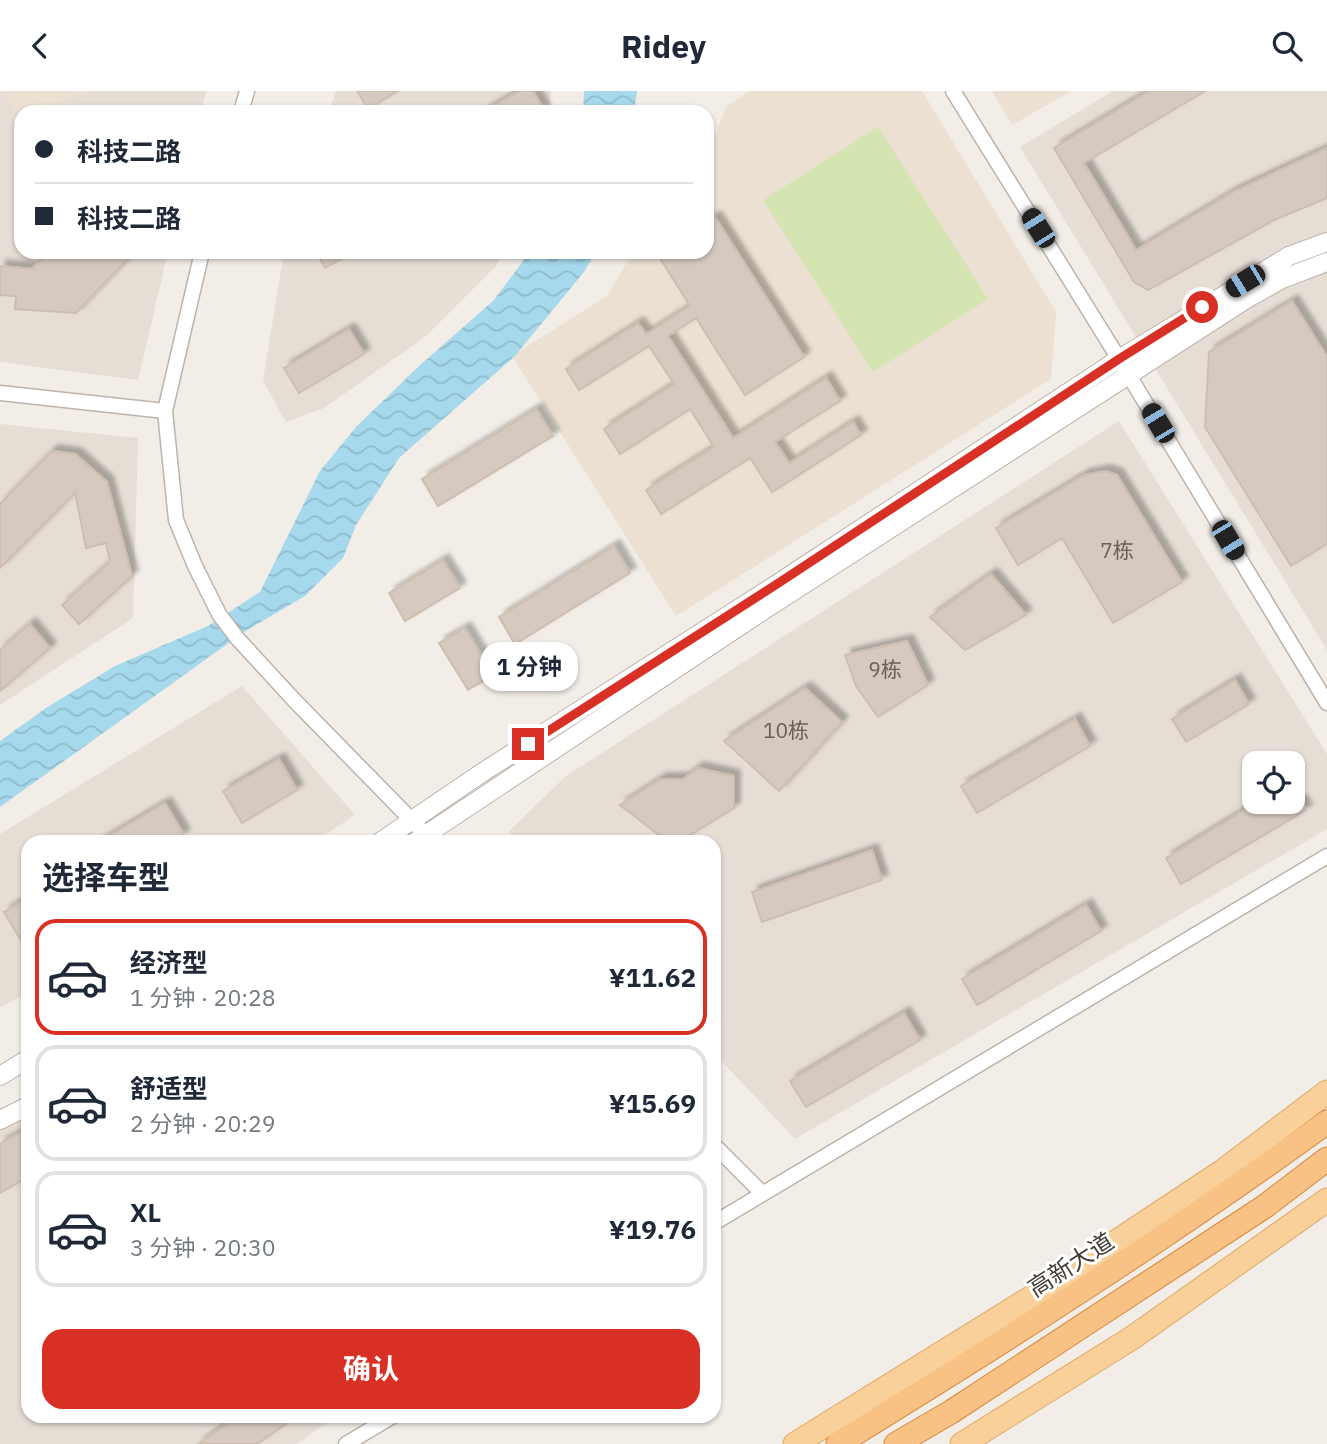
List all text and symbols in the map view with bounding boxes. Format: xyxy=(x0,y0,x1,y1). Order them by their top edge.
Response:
text: Ridey xyxy=(621,25,706,67)
icon: back xyxy=(21,27,59,65)
icon: search xyxy=(1268,27,1306,65)
text: 科技二路 xyxy=(77,134,181,168)
text: 科技二路 xyxy=(77,201,181,235)
car xyxy=(1018,205,1059,251)
car xyxy=(1222,261,1269,301)
route start xyxy=(1186,291,1218,323)
car xyxy=(1139,400,1178,446)
car xyxy=(1209,517,1248,563)
house number: 7栋 xyxy=(1100,536,1134,564)
callout: 1 分钟 xyxy=(479,643,577,691)
text: 1 分钟 xyxy=(496,651,562,681)
house number: 9栋 xyxy=(868,655,902,683)
house number: 10栋 xyxy=(763,716,809,744)
route end xyxy=(512,728,544,760)
map controls xyxy=(1242,751,1305,814)
button: locate xyxy=(1242,751,1305,814)
text: 选择车型 xyxy=(42,856,170,898)
text: 经济型 xyxy=(130,945,208,979)
icon: car xyxy=(46,946,109,1009)
text: ¥11.62 xyxy=(609,960,696,994)
text: 1 分钟 · 20:28 xyxy=(130,982,276,1012)
text: 舒适型 xyxy=(130,1071,208,1105)
icon: car xyxy=(46,1072,109,1135)
text: ¥15.69 xyxy=(609,1086,696,1120)
text: 2 分钟 · 20:29 xyxy=(130,1108,276,1138)
text: XL xyxy=(130,1195,161,1229)
icon: car xyxy=(46,1198,109,1261)
text: ¥19.76 xyxy=(609,1212,696,1246)
street label: 高新大道 xyxy=(1021,1225,1119,1304)
text: 3 分钟 · 20:30 xyxy=(130,1232,276,1262)
button: 确认 xyxy=(42,1329,700,1409)

